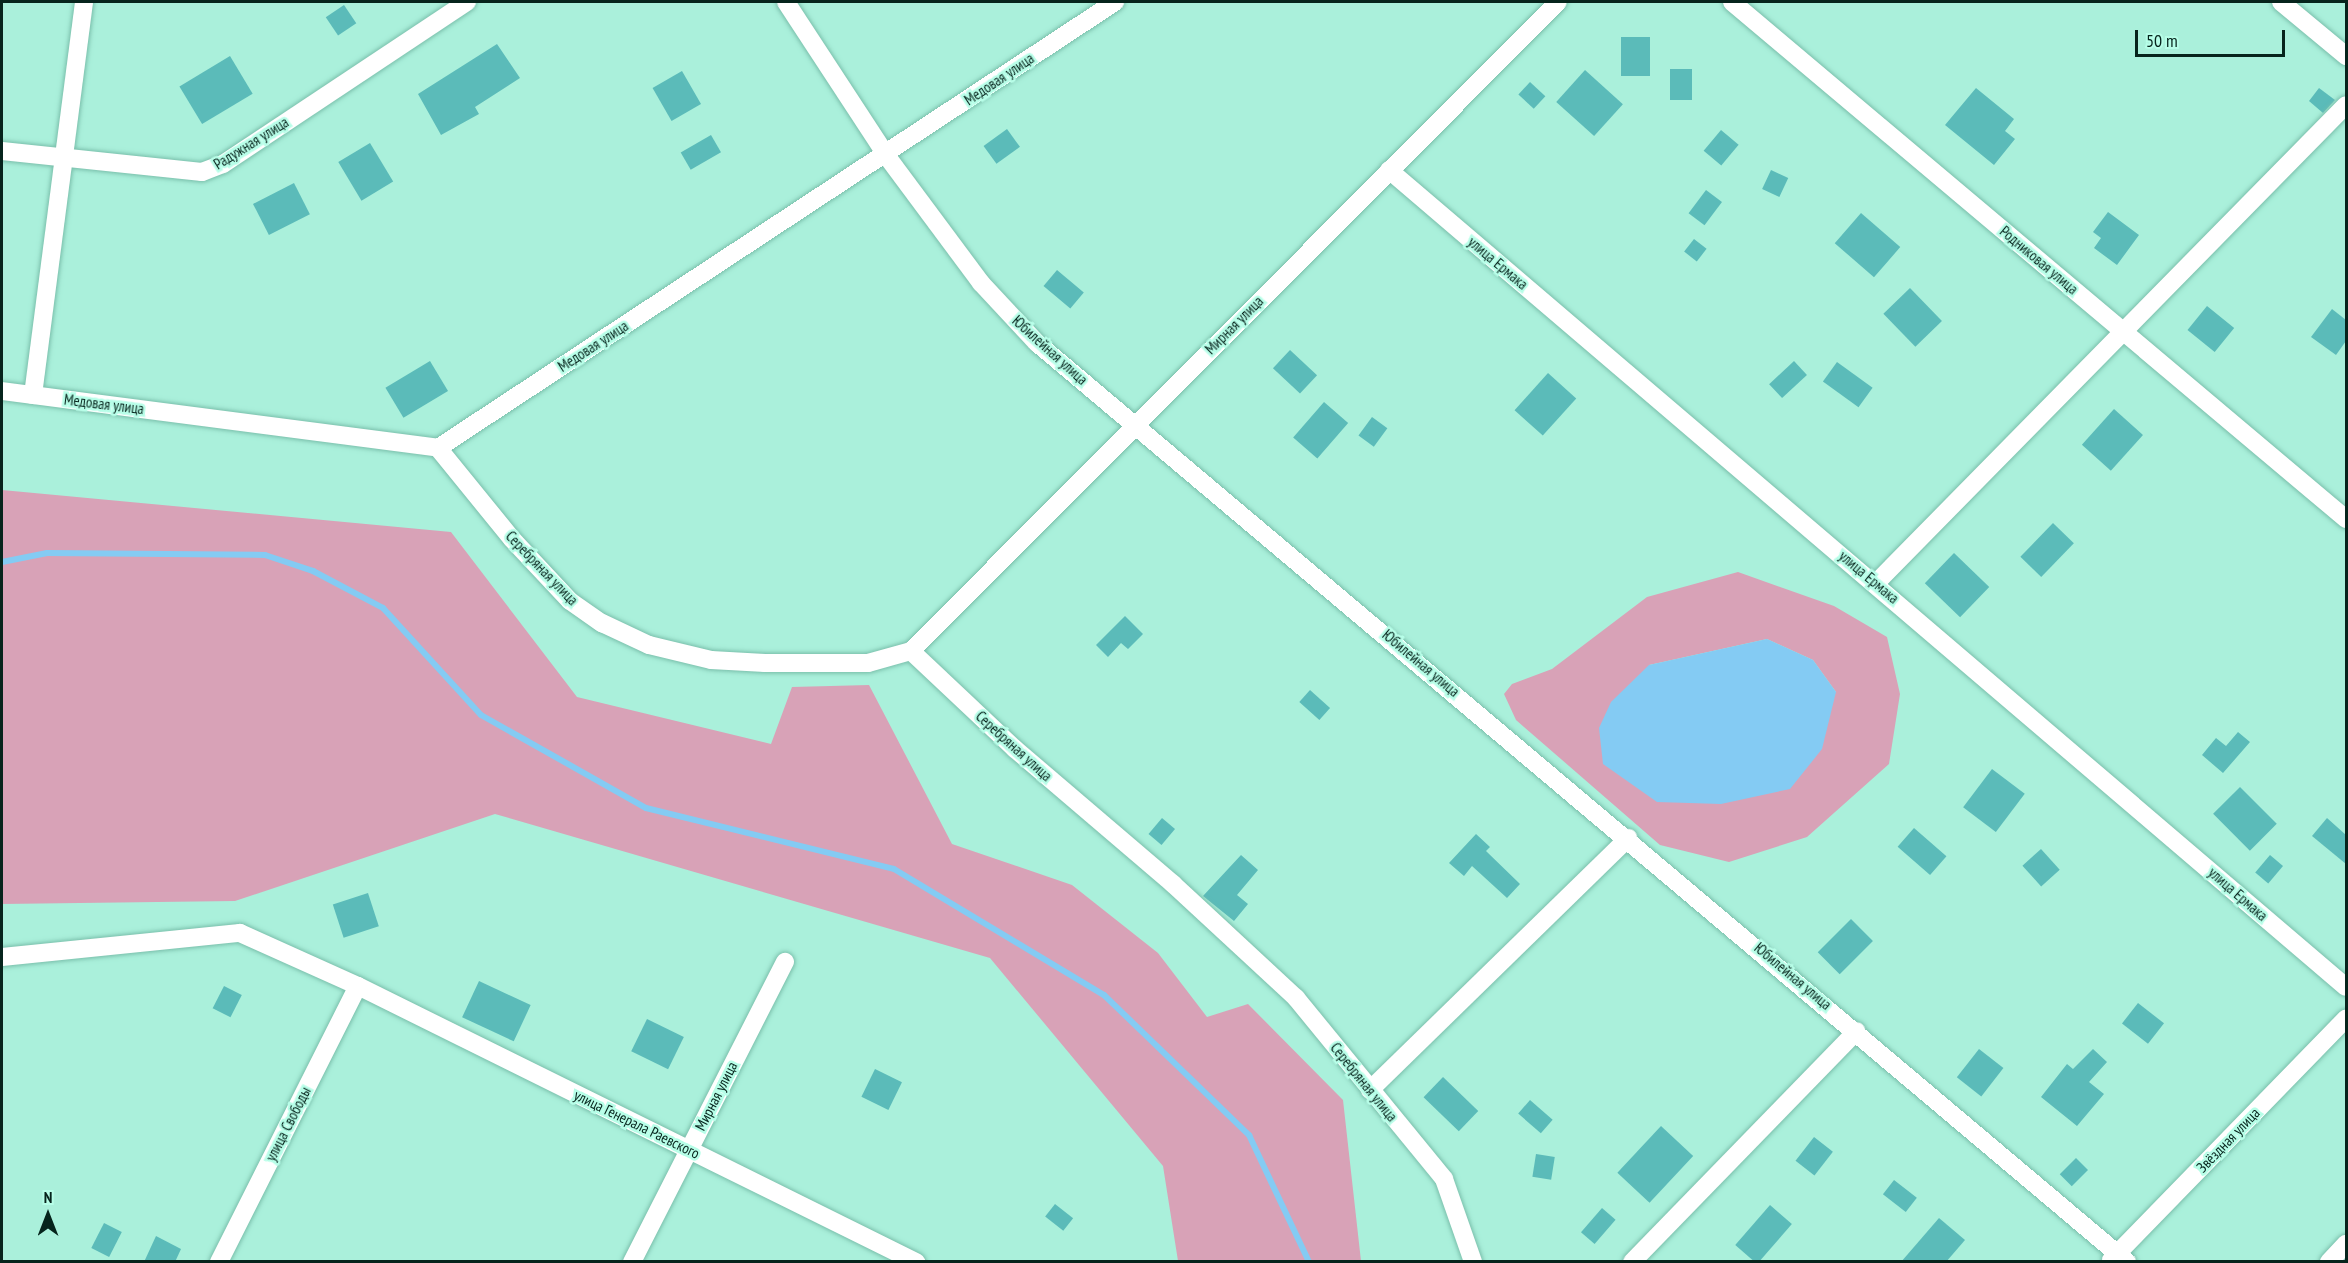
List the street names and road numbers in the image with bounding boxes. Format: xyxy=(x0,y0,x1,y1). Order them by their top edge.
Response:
street label: Медовая улица xyxy=(961,49,1037,109)
street label: Радужная улица xyxy=(210,113,292,173)
street label: Родниковая улица xyxy=(1996,222,2082,298)
street label: улица Ермака xyxy=(1464,233,1532,293)
street label: Мирная улица xyxy=(1201,292,1267,358)
street label: Юбилейная улица xyxy=(1009,312,1091,388)
street label: Медовая улица xyxy=(554,317,632,375)
street label: Медовая улица xyxy=(63,390,145,418)
street label: Серебряная улица xyxy=(502,527,582,609)
street label: улица Ермака xyxy=(1835,547,1903,607)
street label: Юбилейная улица xyxy=(1379,626,1463,700)
street label: Серебряная улица xyxy=(972,707,1056,785)
street label: улица Ермака xyxy=(2205,863,2271,925)
street label: Юбилейная улица xyxy=(1751,939,1835,1013)
street label: Серебряная улица xyxy=(1327,1039,1401,1125)
street label: Мирная улица xyxy=(691,1059,741,1133)
street label: улица Свободы xyxy=(262,1084,314,1164)
street label: улица Генерала Раевского xyxy=(571,1086,703,1162)
street label: Звёздная улица xyxy=(2193,1104,2263,1176)

